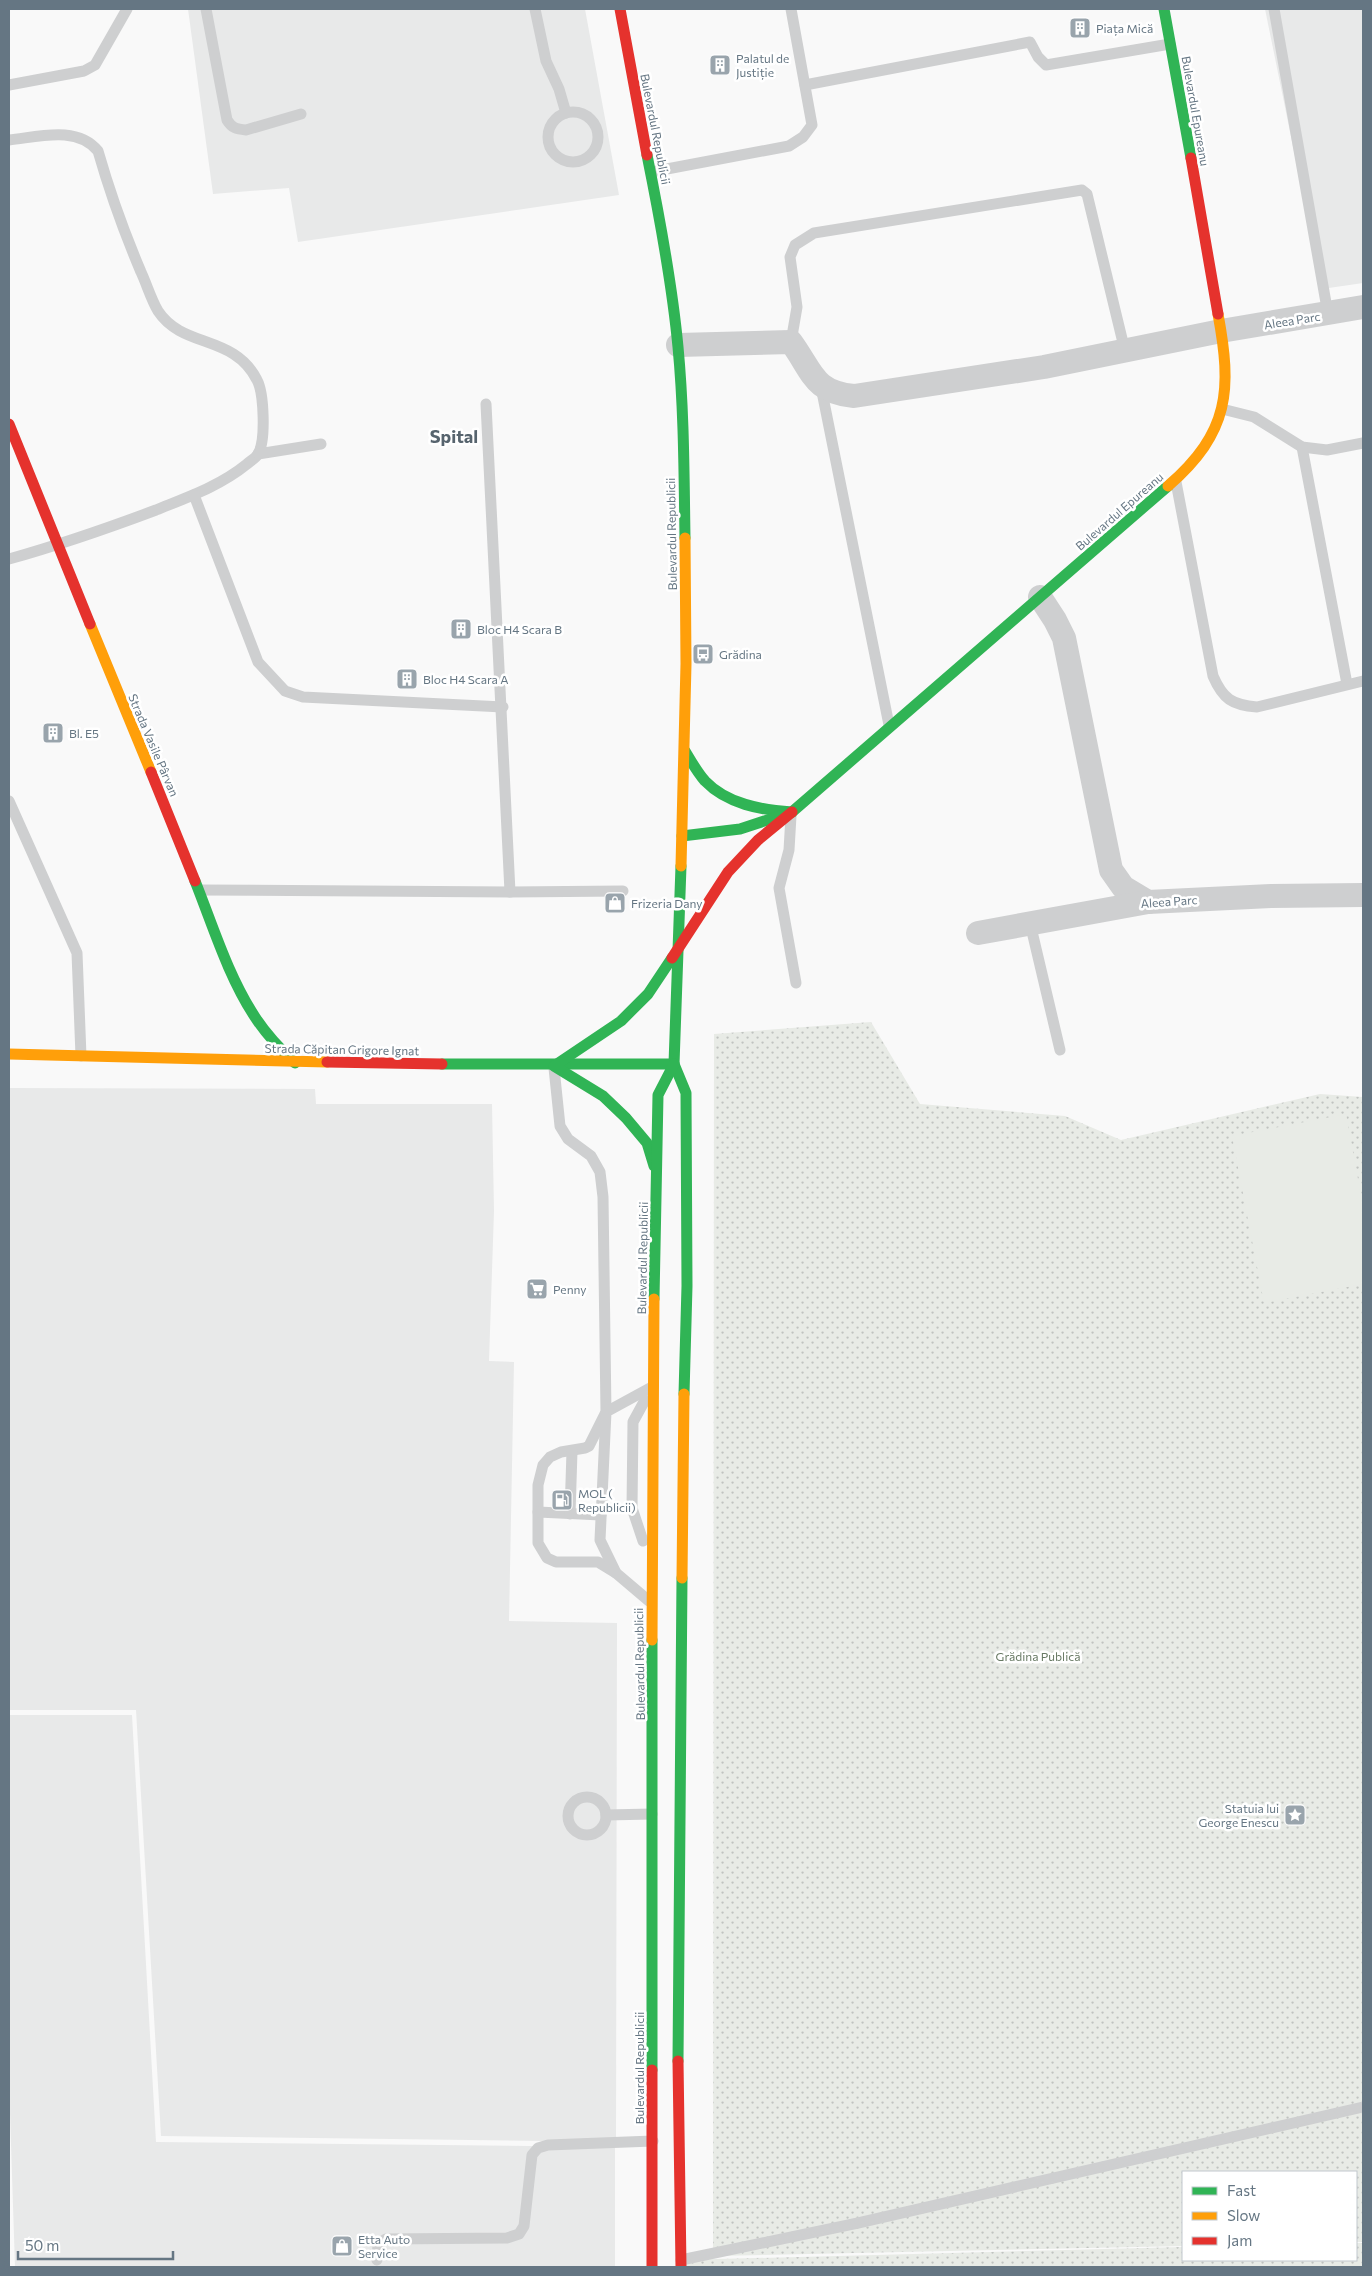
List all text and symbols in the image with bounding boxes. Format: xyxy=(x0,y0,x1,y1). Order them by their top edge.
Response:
building icon: Piața Mică xyxy=(1068,16,1092,40)
place label: Piața Mică xyxy=(1096,21,1153,36)
place label: Palatul de Justiție xyxy=(736,51,789,80)
building icon: Palatul de Justiție xyxy=(708,53,732,77)
street label: Bulevardul Epureanu xyxy=(1179,55,1213,167)
street label: Bulevardul Republicii xyxy=(638,72,674,186)
street label: Aleea Parc xyxy=(1263,309,1321,331)
district label: Spital xyxy=(430,425,478,447)
street label: Bulevardul Epureanu xyxy=(1072,469,1166,553)
street label: Bulevardul Republicii xyxy=(663,478,679,590)
building icon: Bloc H4 Scara B xyxy=(449,617,473,641)
place label: Bloc H4 Scara B xyxy=(477,622,562,636)
bus stop icon: Grădina xyxy=(691,642,715,666)
place label: Grădina xyxy=(719,647,762,661)
building icon: Bloc H4 Scara A xyxy=(395,667,419,691)
place label: Bloc H4 Scara A xyxy=(423,672,508,686)
street label: Strada Vasile Pârvan xyxy=(126,692,182,798)
building icon: Bl. E5 xyxy=(41,721,65,745)
place label: Bl. E5 xyxy=(69,726,99,740)
shop icon: Frizeria Dany xyxy=(603,891,627,915)
street label: Aleea Parc xyxy=(1140,892,1198,910)
place label: Frizeria Dany xyxy=(631,896,702,910)
street label: Strada Căpitan Grigore Ignat xyxy=(265,1041,420,1057)
street label: Bulevardul Republicii xyxy=(634,1202,650,1314)
supermarket icon: Penny xyxy=(525,1277,549,1301)
place label: Penny xyxy=(553,1282,586,1296)
place label: MOL ( Republicii) xyxy=(578,1486,636,1514)
fuel station icon: MOL ( Republicii) xyxy=(550,1488,574,1512)
street label: Bulevardul Republicii xyxy=(631,1608,647,1720)
park label: Grădina Publică xyxy=(996,1649,1080,1663)
place label: Statuia lui George Enescu xyxy=(1198,1801,1279,1829)
place icon: Statuia lui George Enescu xyxy=(1283,1803,1307,1827)
street label: Bulevardul Republicii xyxy=(632,2012,646,2124)
legend xyxy=(1182,2171,1357,2261)
text: Fast xyxy=(1227,2181,1256,2199)
text: Slow xyxy=(1227,2206,1260,2224)
scale bar xyxy=(18,2228,172,2260)
text: Jam xyxy=(1227,2231,1252,2249)
place label: Etta Auto Service xyxy=(358,2232,410,2260)
shop icon: Etta Auto Service xyxy=(330,2234,354,2258)
text: 50 m xyxy=(25,2236,59,2254)

